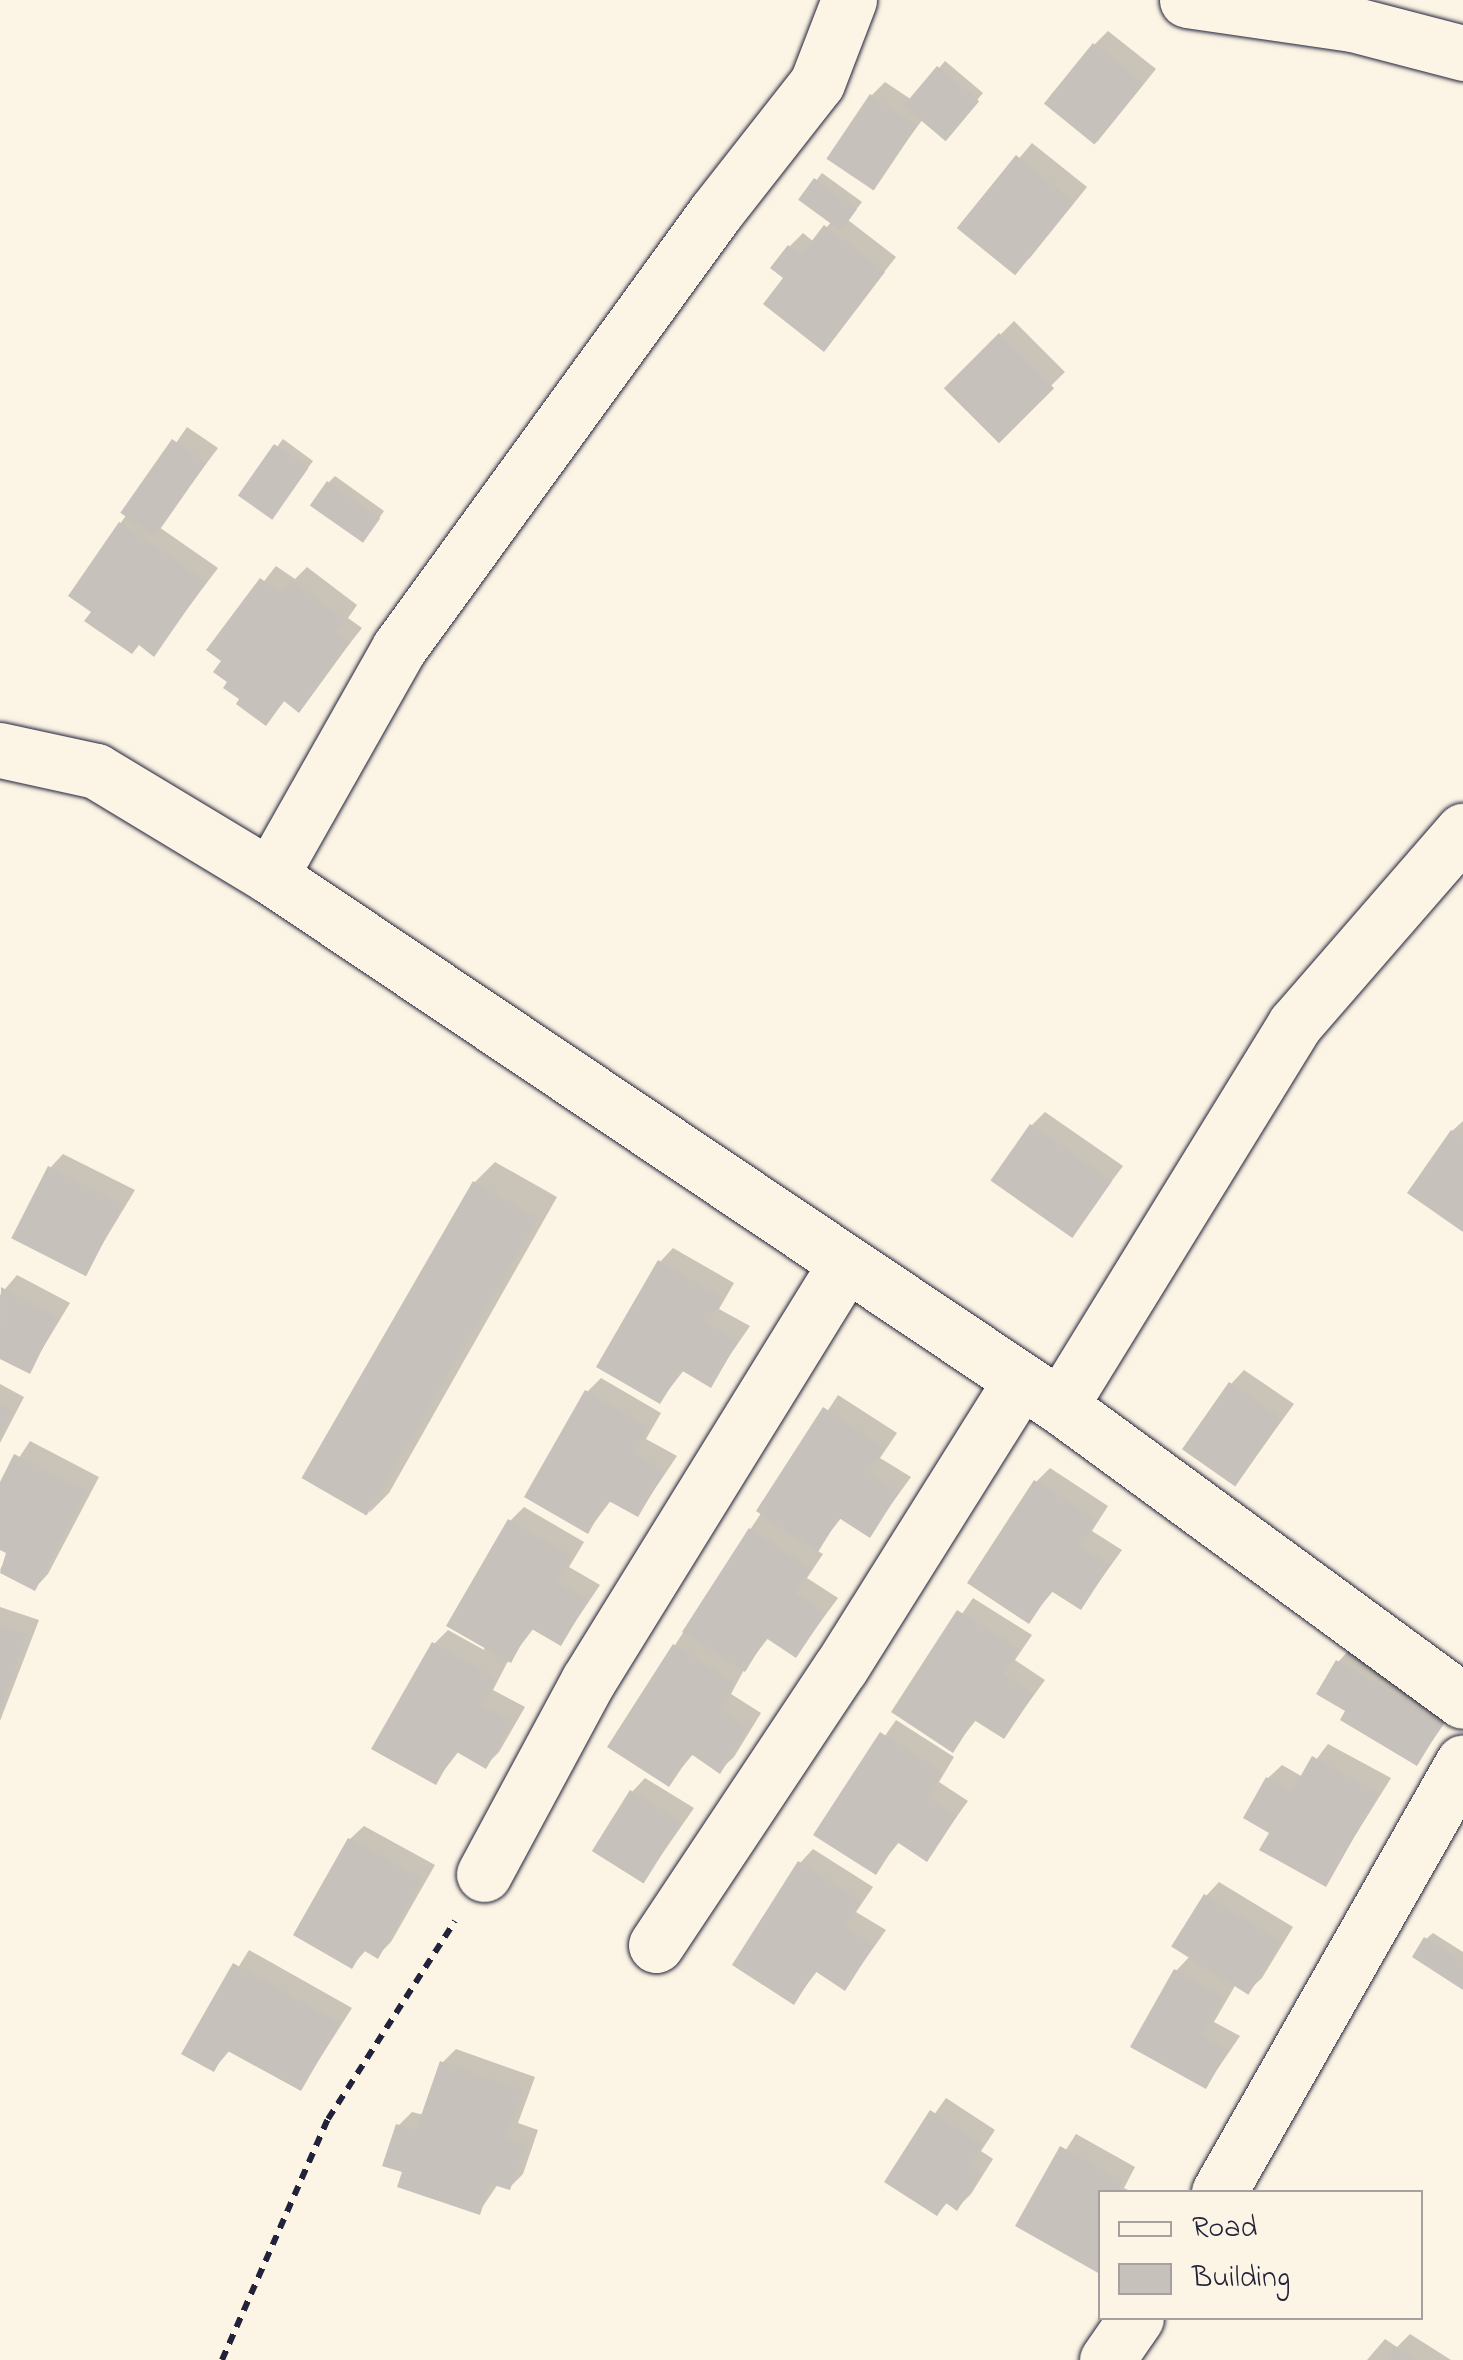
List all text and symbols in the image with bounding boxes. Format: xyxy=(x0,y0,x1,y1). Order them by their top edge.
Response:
legend xyxy=(1098,2190,1423,2320)
text: Road xyxy=(1192,2207,1257,2251)
text: Building xyxy=(1192,2257,1290,2301)

